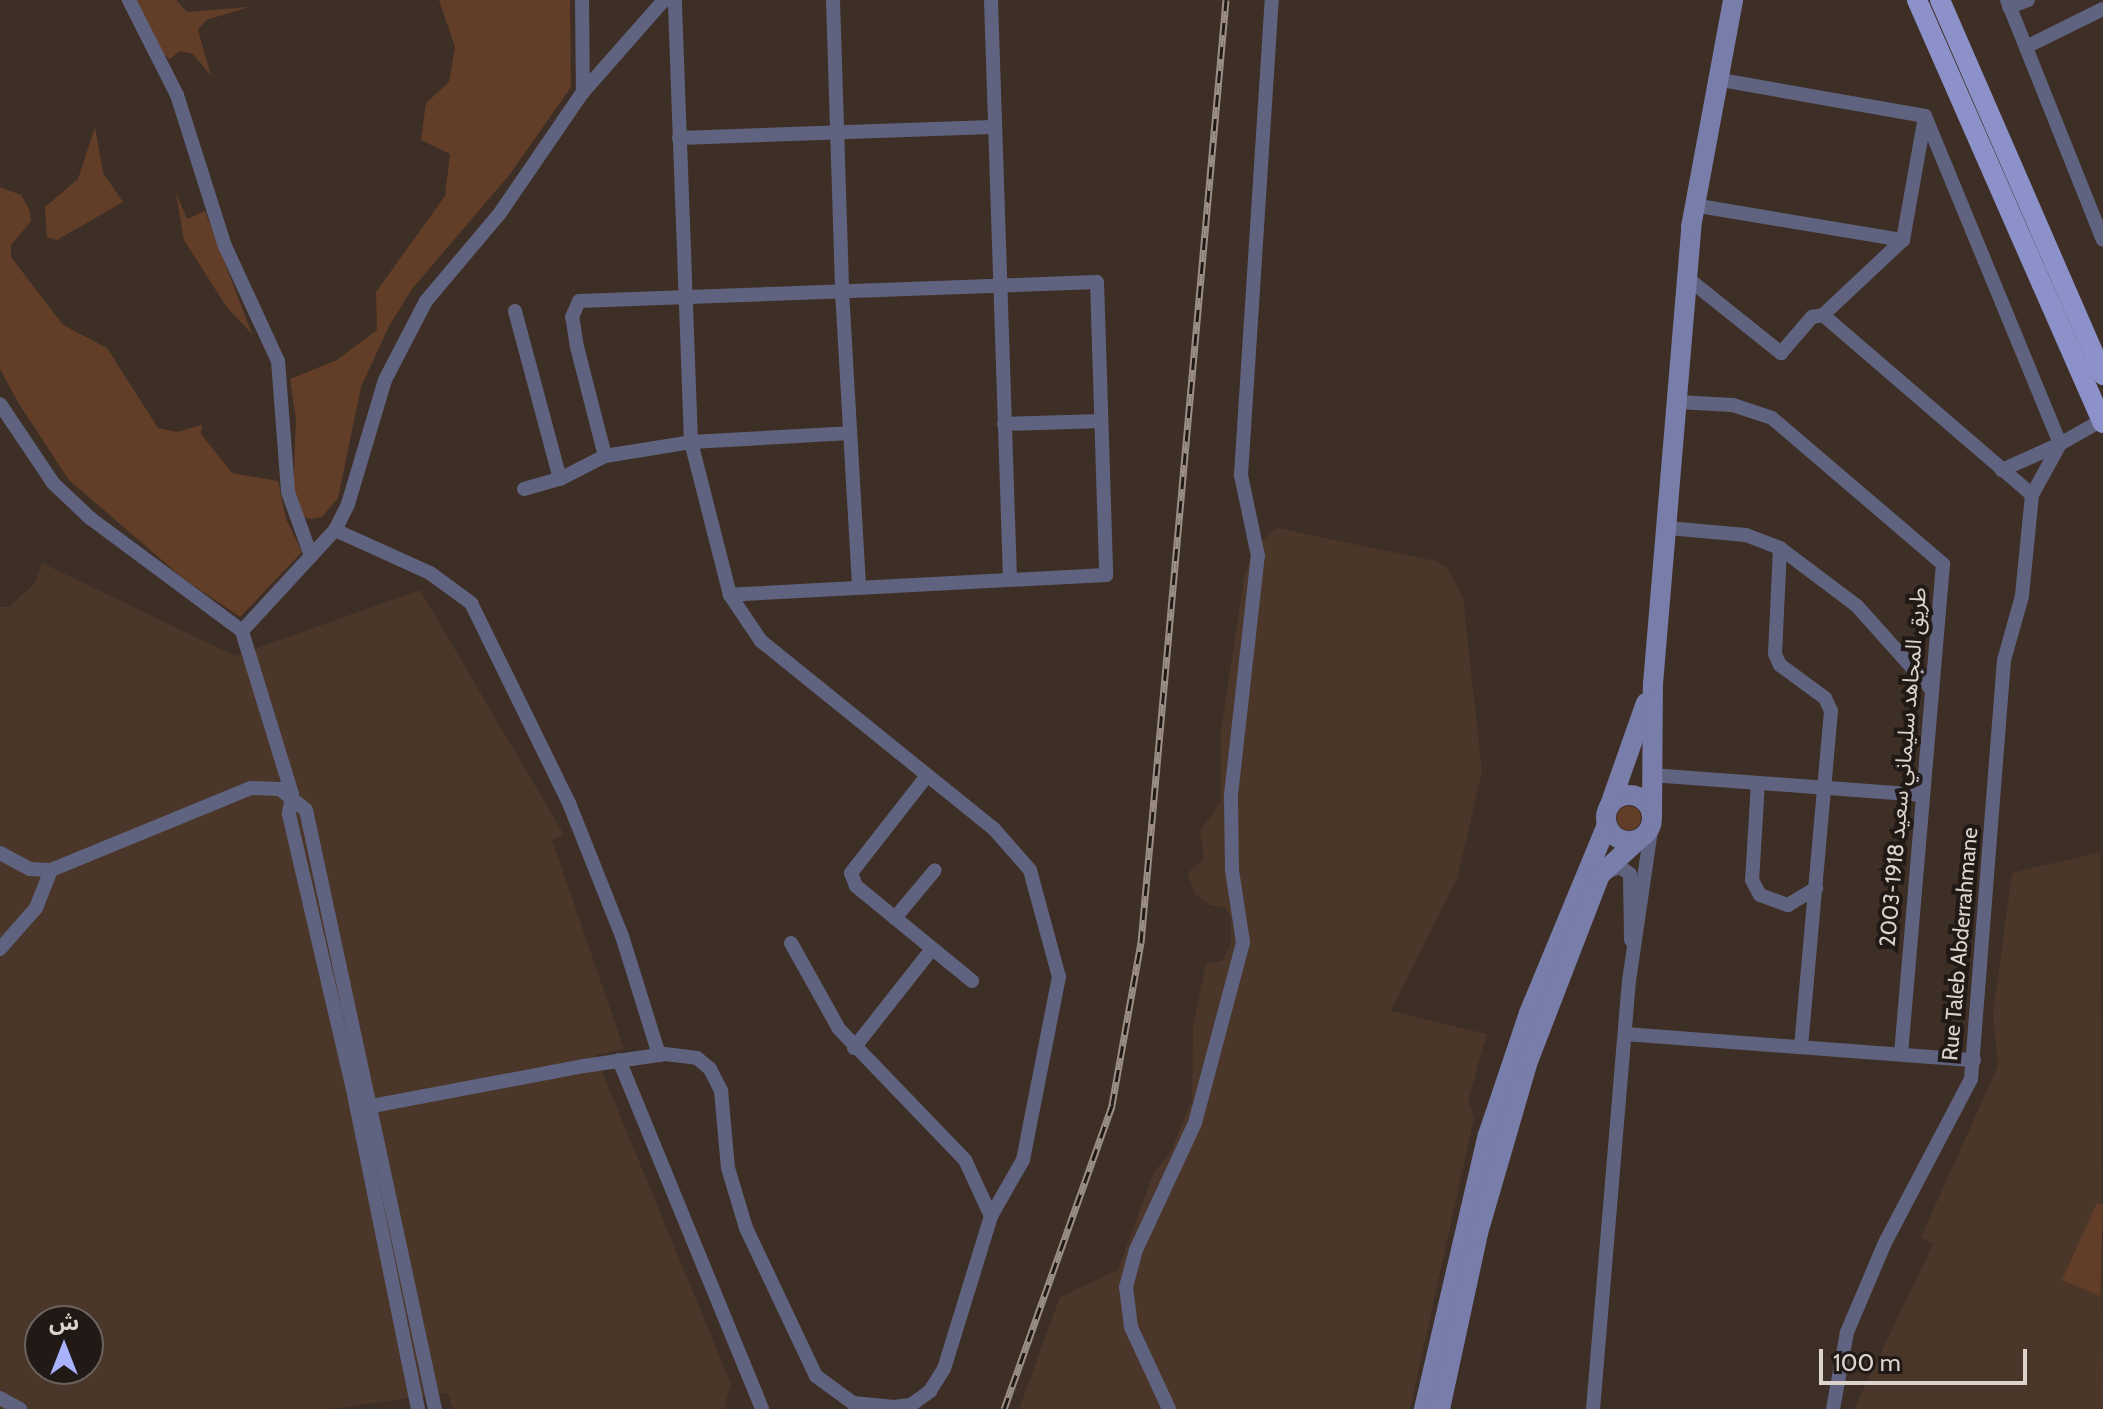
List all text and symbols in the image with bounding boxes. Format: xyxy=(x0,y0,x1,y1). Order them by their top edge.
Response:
street label: طريق المجاهد سليماني سعيد 1918-2003 xyxy=(1874,586,1932,948)
street label: Rue Taleb Abderrahmane xyxy=(1937,826,1983,1062)
north arrow xyxy=(24,1305,104,1385)
text: ش xyxy=(49,1309,79,1336)
scale bar xyxy=(1823,1333,2031,1383)
text: 100 m xyxy=(1833,1348,1901,1377)

